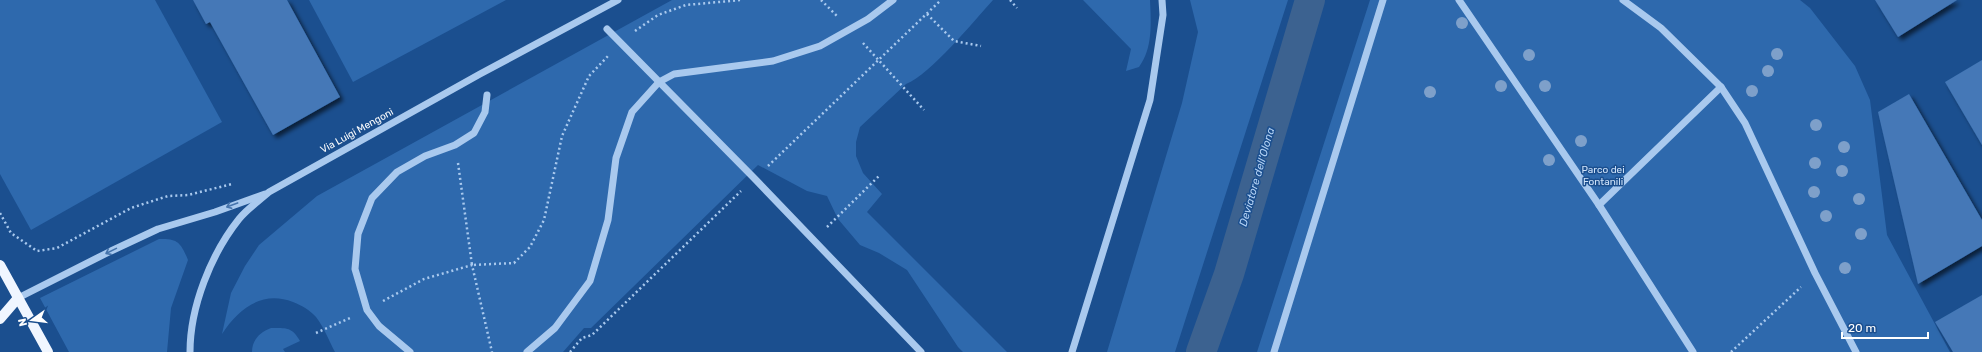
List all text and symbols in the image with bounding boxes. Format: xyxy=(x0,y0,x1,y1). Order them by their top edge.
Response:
street label: Via Luigi Mengoni xyxy=(318,106,396,156)
water label: Deviatore dell'Olona xyxy=(1237,126,1277,228)
park label: Parco dei Fontanili xyxy=(1581,164,1625,188)
one-way arrow xyxy=(227,202,239,210)
one-way arrow xyxy=(105,248,117,255)
north arrow xyxy=(12,300,52,340)
scale bar xyxy=(1842,314,1928,340)
text: N xyxy=(15,317,30,328)
text: 20 m xyxy=(1848,321,1876,335)

